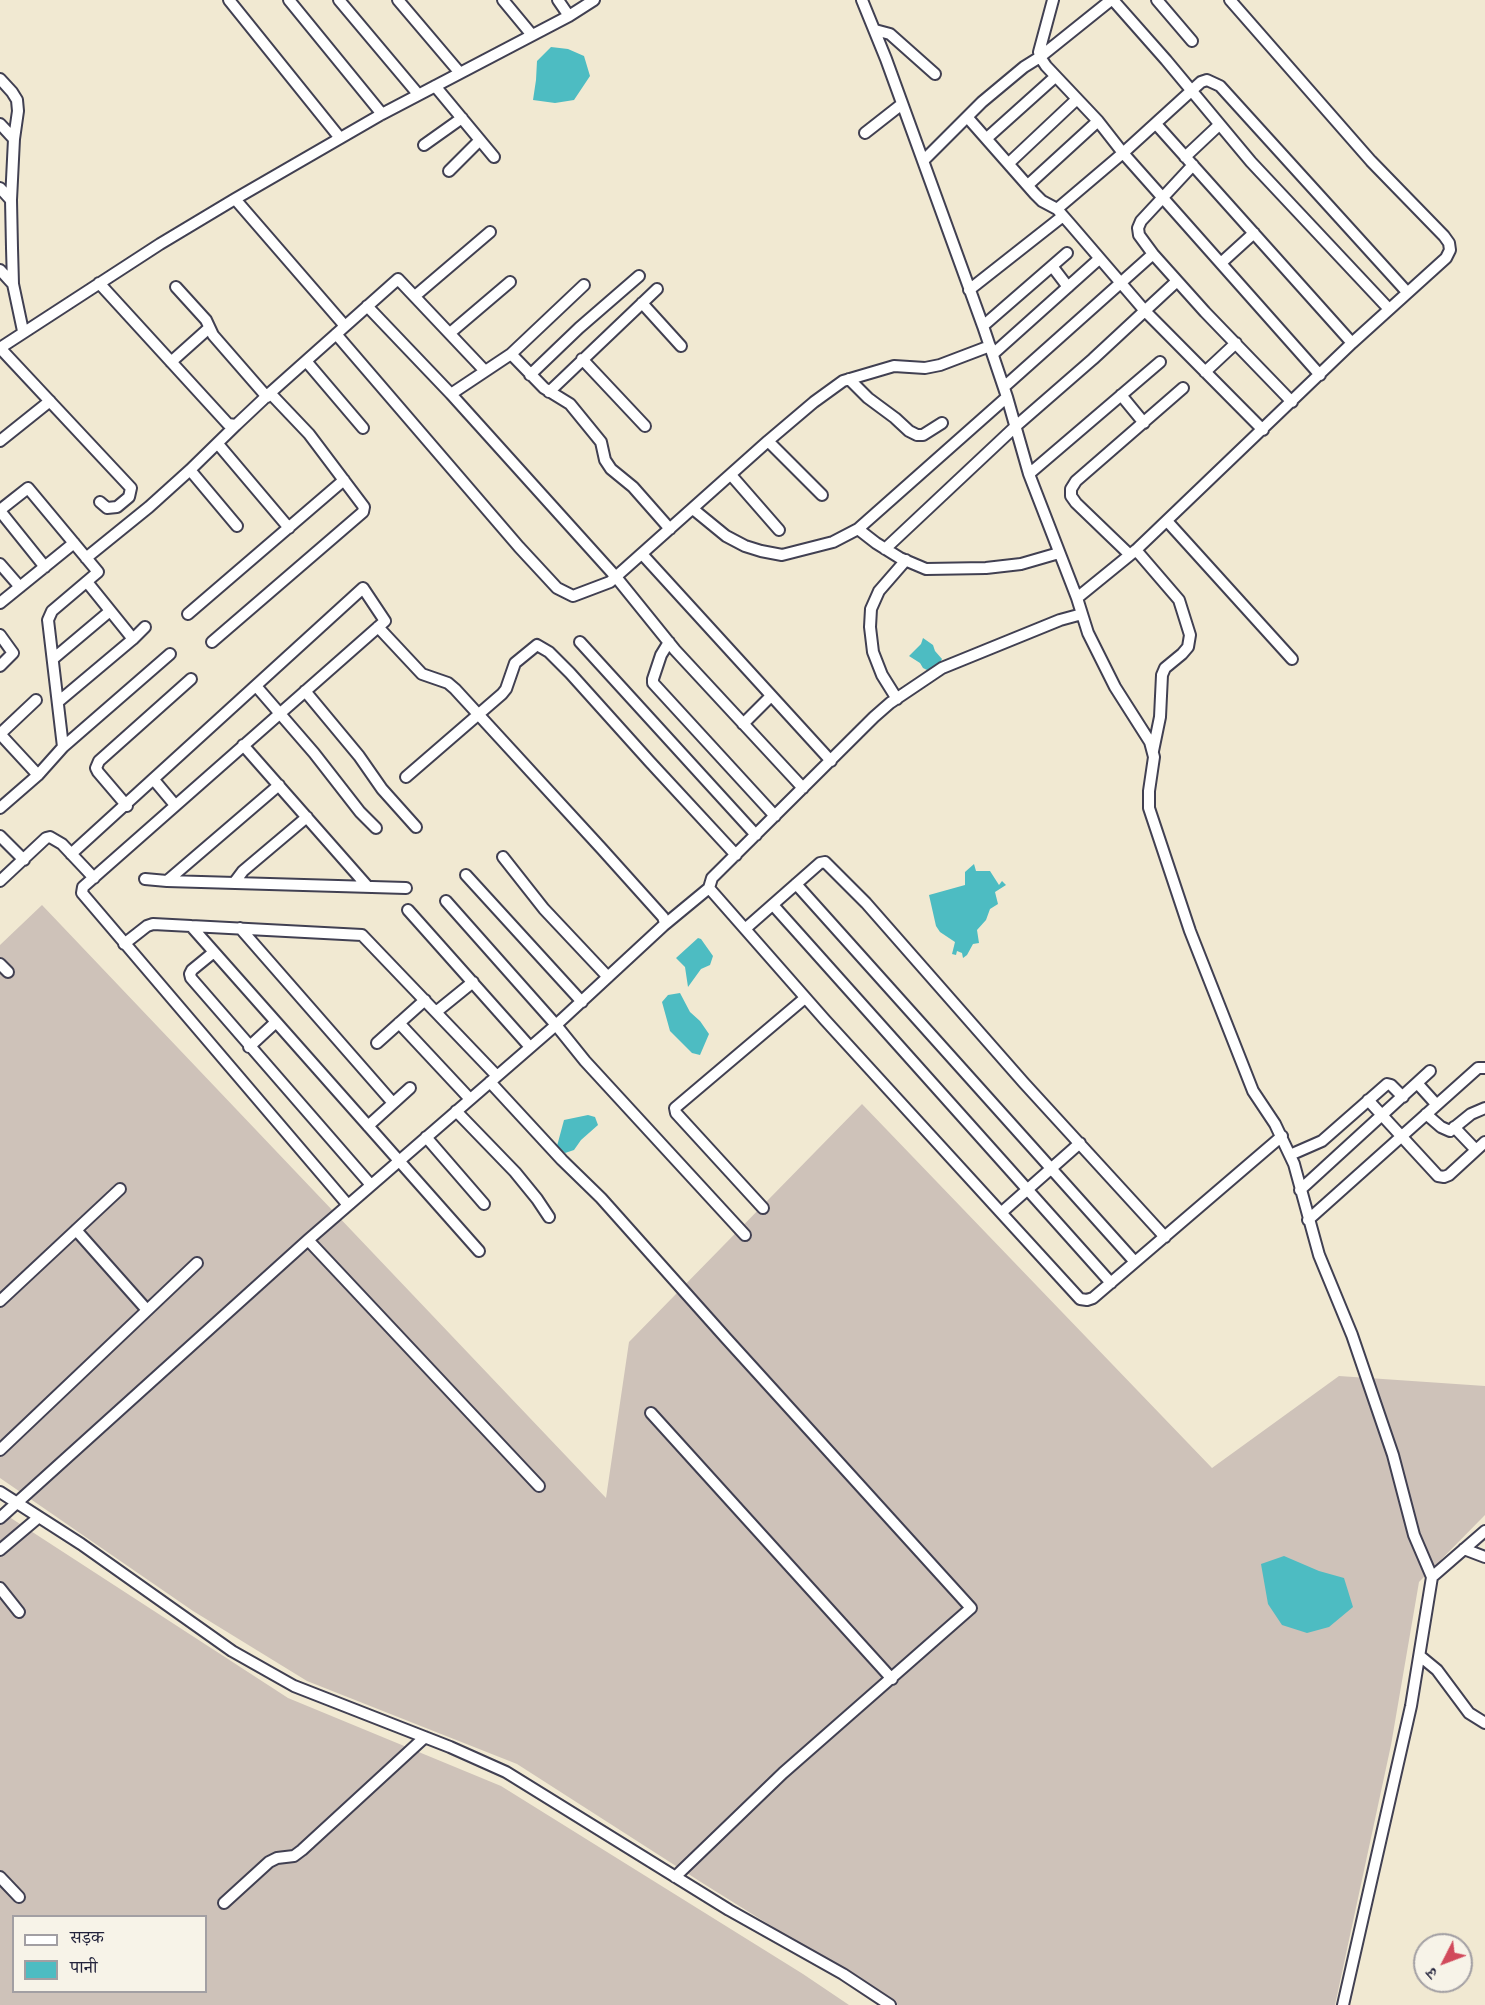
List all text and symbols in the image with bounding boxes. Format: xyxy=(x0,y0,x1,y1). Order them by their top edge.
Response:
legend xyxy=(12,1915,207,1993)
text: सड़क xyxy=(70,1926,104,1948)
north arrow xyxy=(1413,1933,1473,1993)
text: पानी xyxy=(70,1956,97,1978)
text: उ xyxy=(1421,1964,1441,1983)

